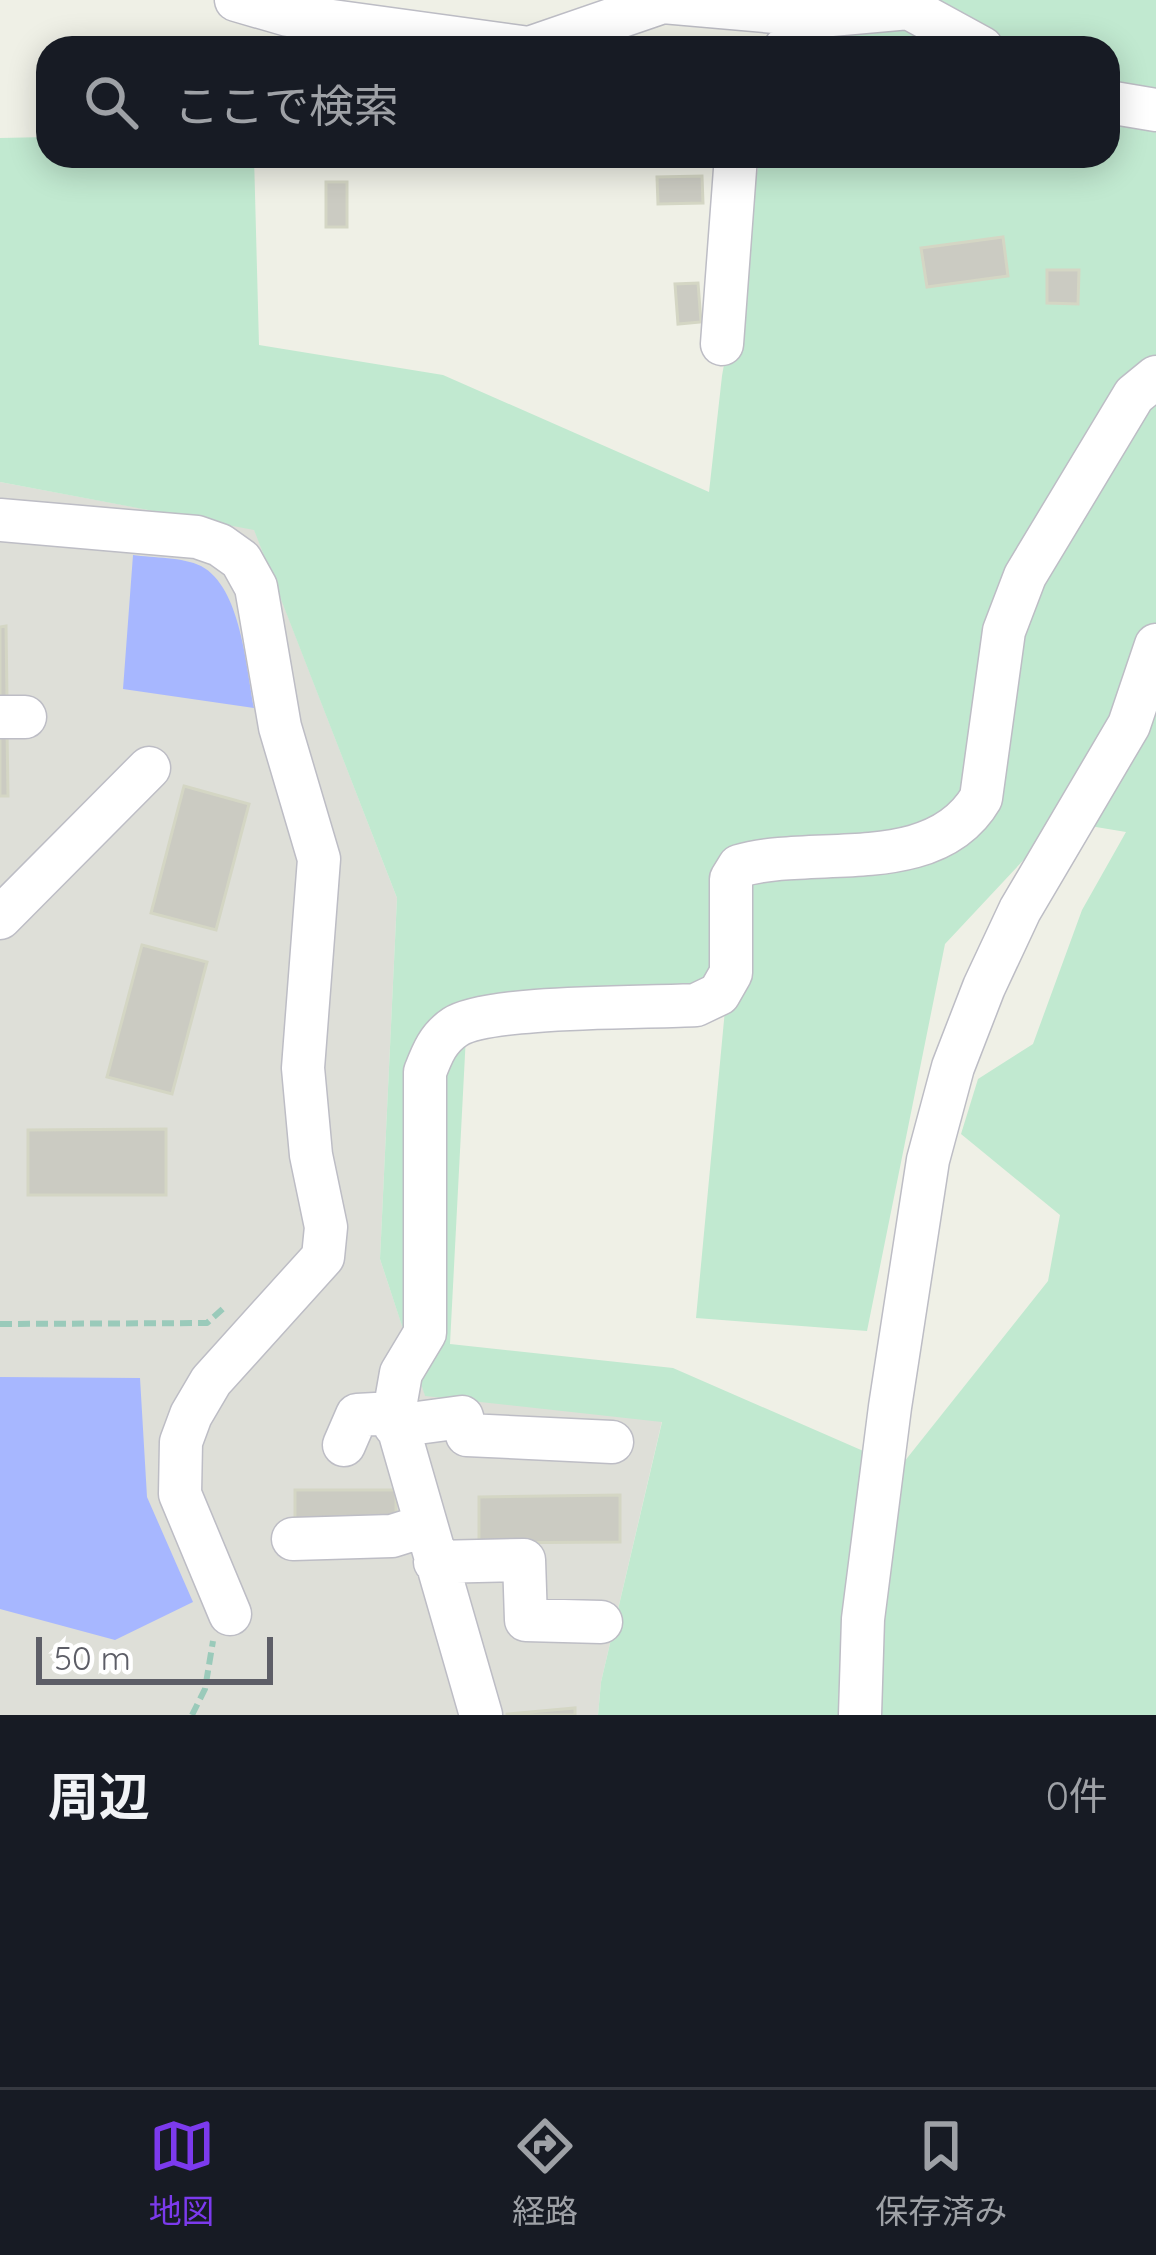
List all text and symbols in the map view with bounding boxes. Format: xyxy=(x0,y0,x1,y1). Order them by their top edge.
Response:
search box xyxy=(36,36,1120,168)
icon: search xyxy=(78,69,144,135)
text: ここで検索 xyxy=(174,77,399,133)
scale bar xyxy=(36,1631,273,1684)
text: 50 m xyxy=(54,1637,131,1678)
text: 周辺 xyxy=(48,1764,150,1828)
text: 0件 xyxy=(1046,1771,1108,1820)
tab: 地図 xyxy=(149,2113,215,2233)
tab: 経路 xyxy=(512,2113,578,2233)
tab: 保存済み xyxy=(875,2113,1007,2233)

